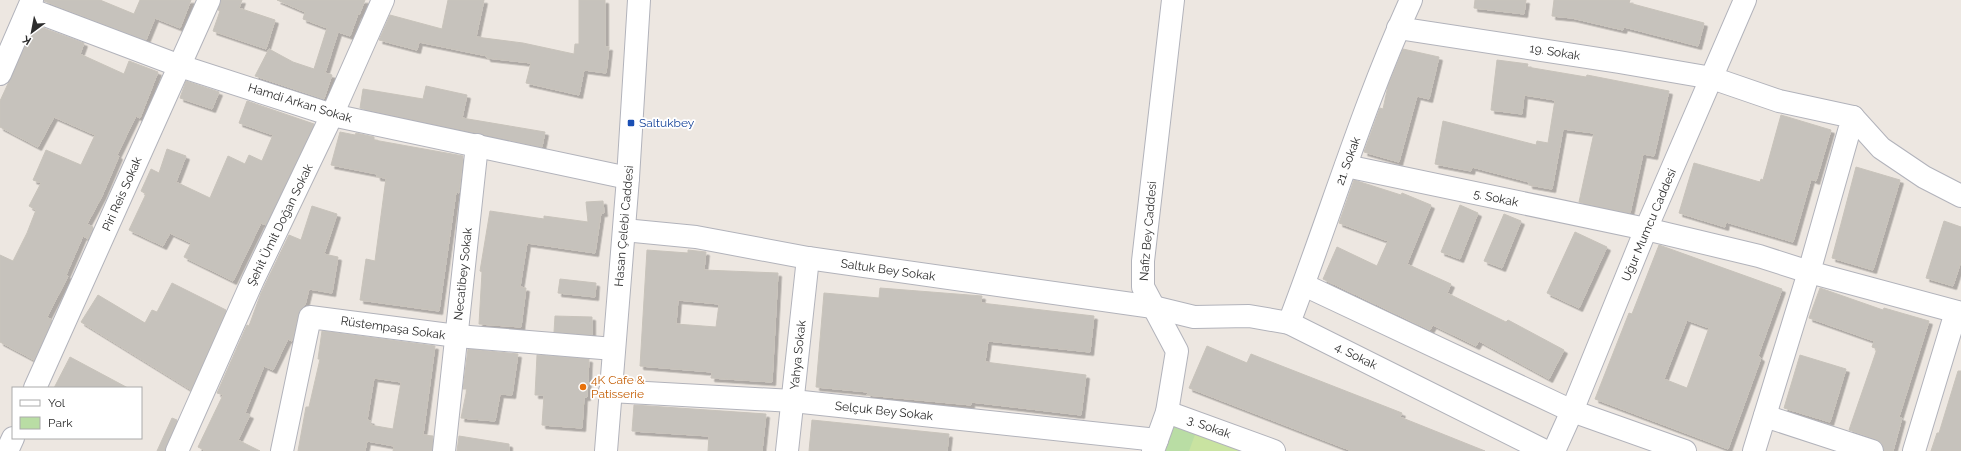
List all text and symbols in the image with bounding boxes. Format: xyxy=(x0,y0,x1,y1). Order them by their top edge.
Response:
north arrow xyxy=(12,12,52,52)
text: K xyxy=(20,32,34,48)
street label: 19. Sokak xyxy=(1529,41,1582,63)
street label: Hamdi Arkan Sokak xyxy=(246,81,354,126)
place label: Saltukbey xyxy=(639,116,695,130)
marker: Saltukbey xyxy=(626,118,636,128)
street label: 21. Sokak xyxy=(1333,134,1363,187)
street label: Piri Reis Sokak xyxy=(99,154,145,233)
street label: Şehit Ümit Doğan Sokak xyxy=(244,161,316,288)
street label: Hasan Çelebi Caddesi xyxy=(612,165,636,287)
street label: Uğur Mumcu Caddesi xyxy=(1619,167,1679,283)
street label: Nafiz Bey Caddesi xyxy=(1137,181,1159,281)
street label: 5. Sokak xyxy=(1472,186,1520,210)
street label: Necatibey Sokak xyxy=(451,226,475,321)
street label: Saltuk Bey Sokak xyxy=(840,256,937,284)
street label: Rüstempaşa Sokak xyxy=(340,314,447,342)
street label: Yahya Sokak xyxy=(787,319,809,390)
street label: 4. Sokak xyxy=(1332,340,1380,373)
place label: 4K Cafe & Patisserie xyxy=(591,373,645,401)
marker: 4K Cafe & Patisserie xyxy=(578,382,588,392)
legend xyxy=(12,387,142,439)
text: Yol xyxy=(48,396,66,410)
street label: Selçuk Bey Sokak xyxy=(834,399,934,423)
street label: 3. Sokak xyxy=(1185,413,1233,442)
text: Park xyxy=(48,416,73,430)

